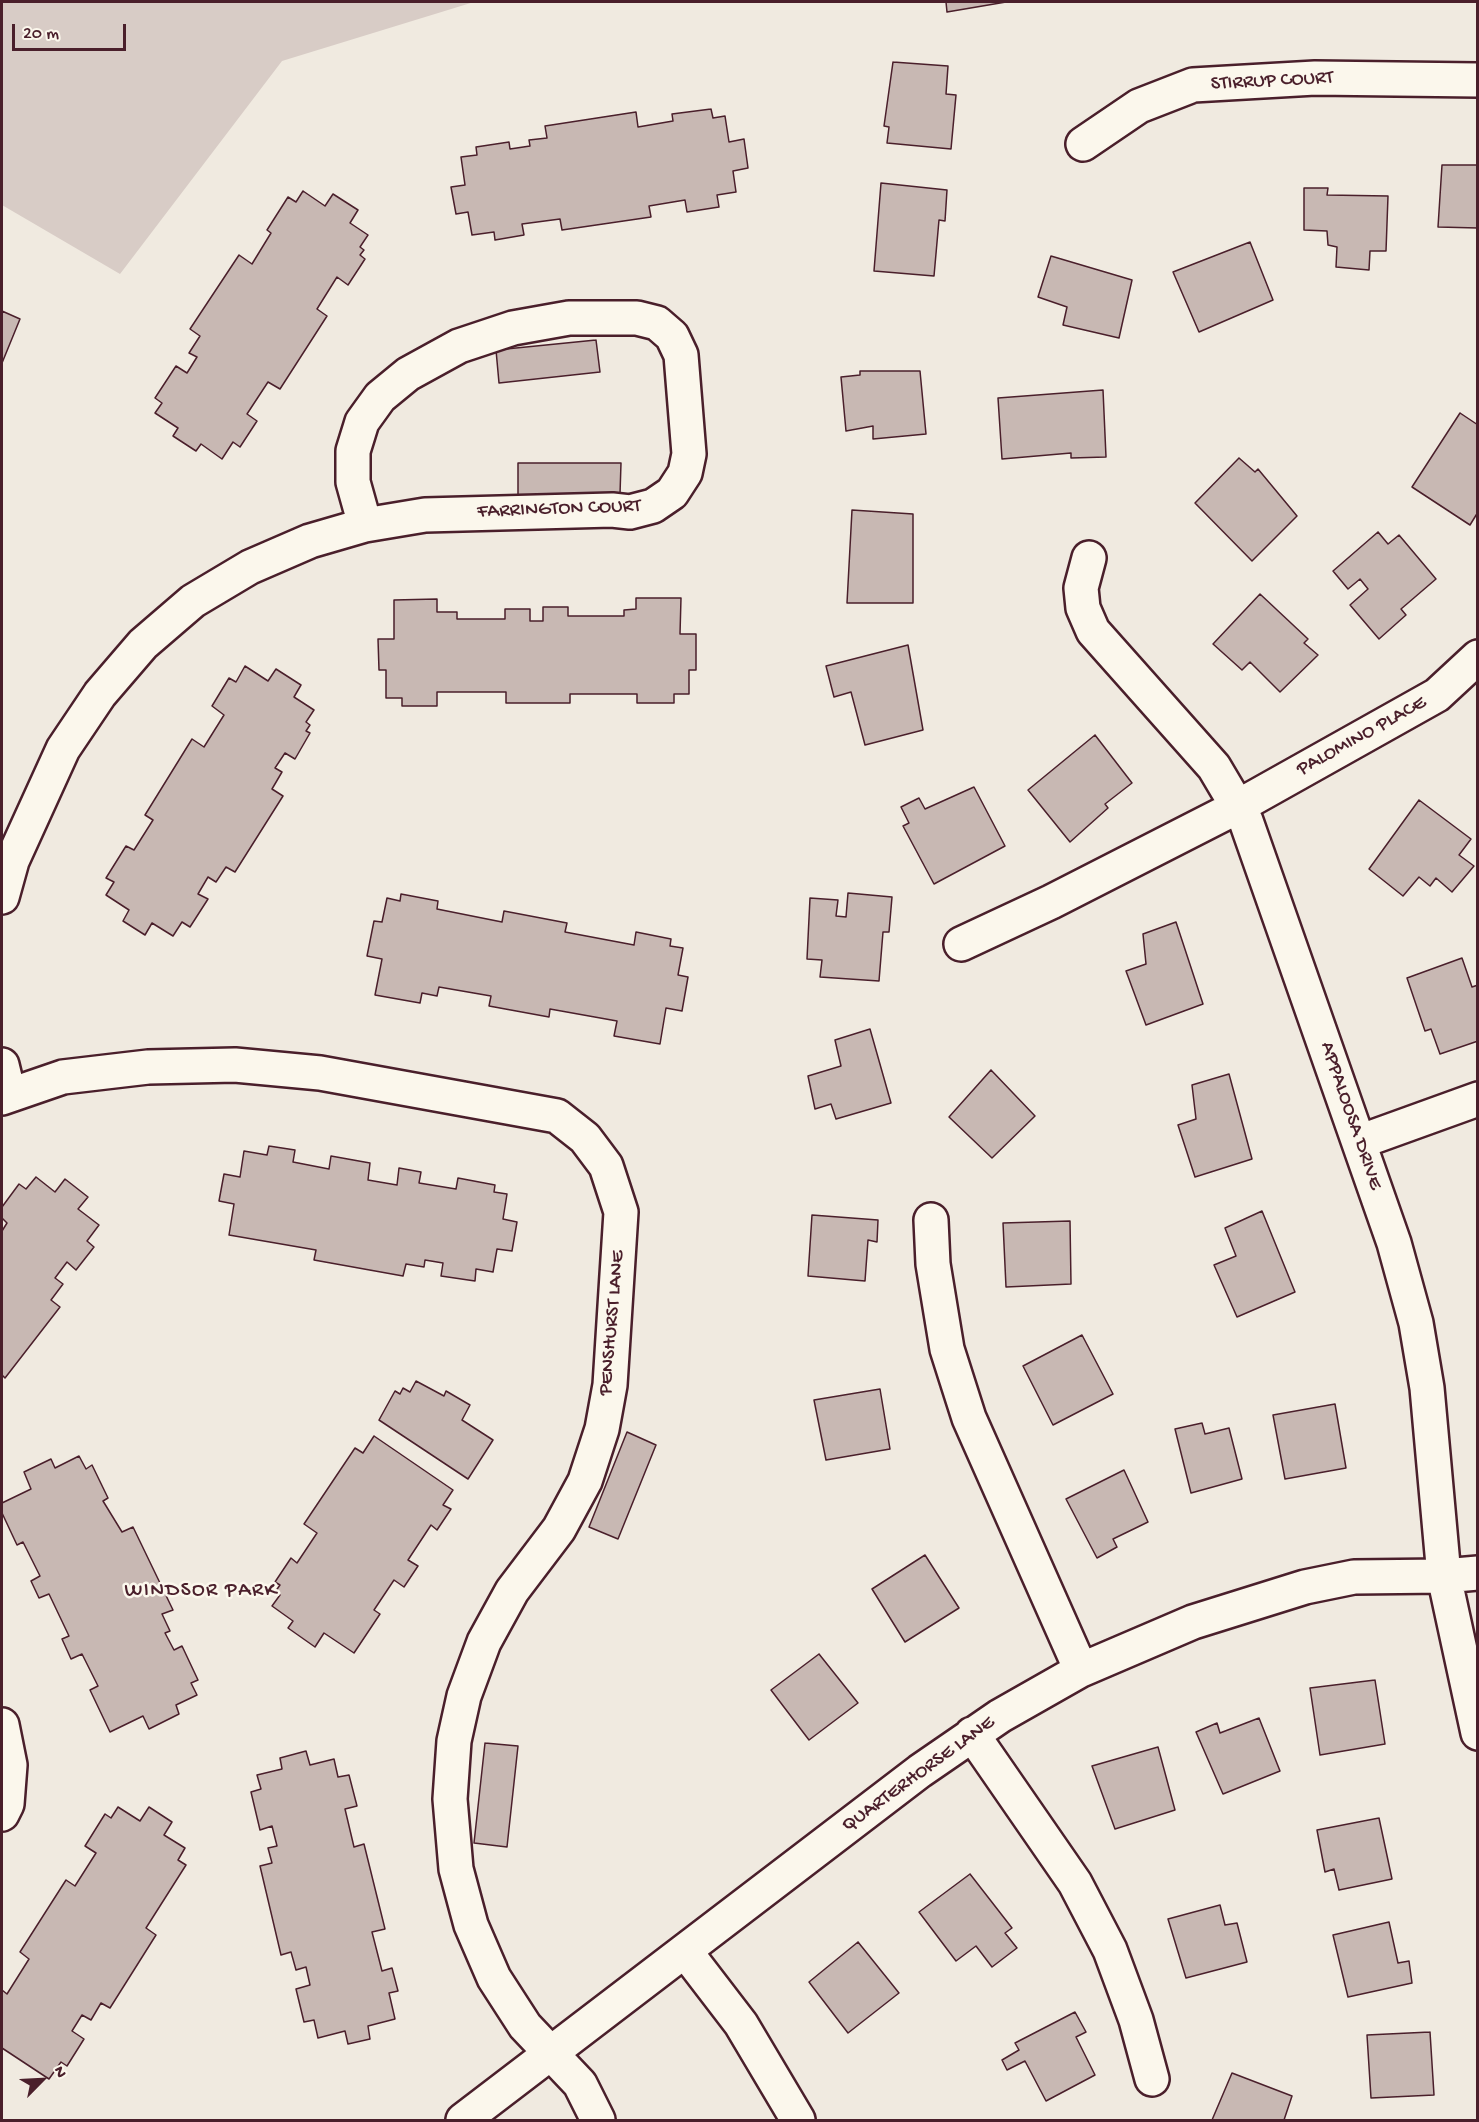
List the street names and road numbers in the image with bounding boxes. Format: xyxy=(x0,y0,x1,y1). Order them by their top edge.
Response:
street label: STIRRUP COURT xyxy=(1210,67,1334,97)
street label: FARRINGTON COURT xyxy=(477,495,641,525)
street label: PALOMINO PLACE xyxy=(1293,692,1431,782)
street label: APPALOOSA DRIVE xyxy=(1313,1039,1387,1193)
street label: PENSHURST LANE xyxy=(595,1249,631,1397)
street label: QUARTERHORSE LANE xyxy=(838,1712,1000,1838)

